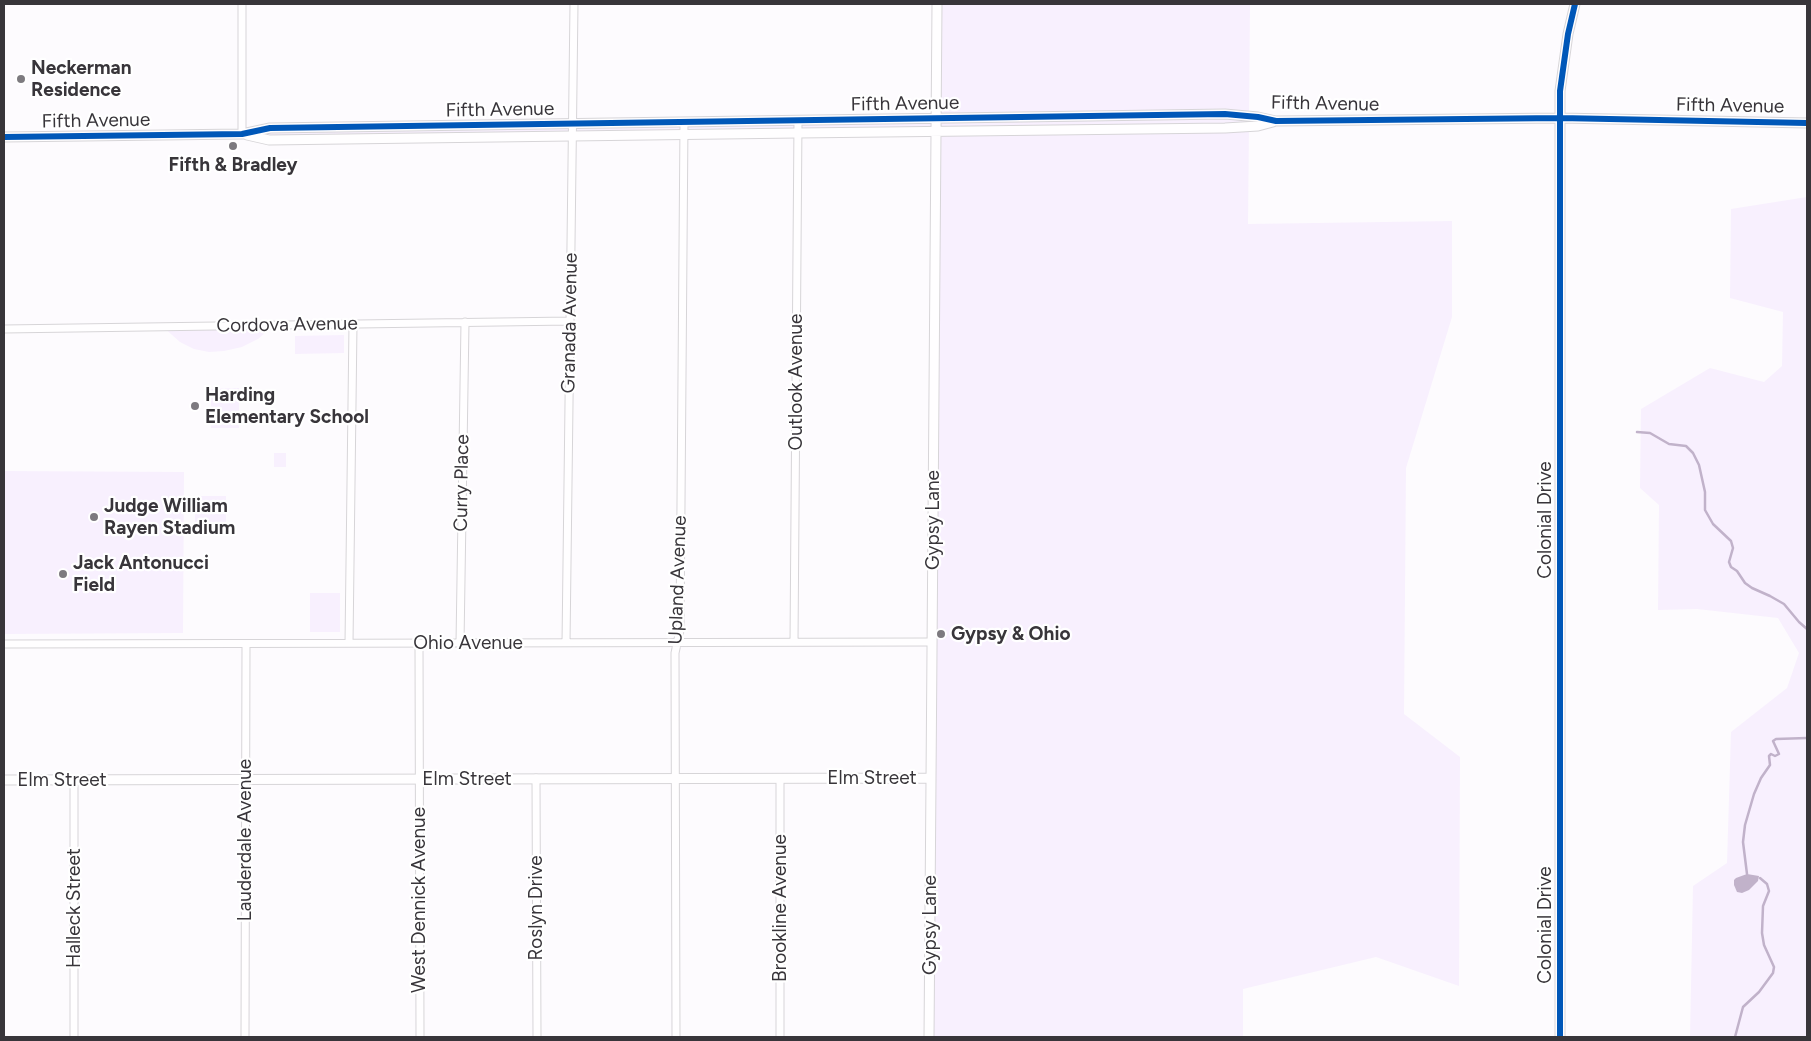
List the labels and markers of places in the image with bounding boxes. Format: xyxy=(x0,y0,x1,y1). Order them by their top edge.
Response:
place label: Neckerman Residence xyxy=(31,57,132,101)
marker: Neckerman Residence xyxy=(15,73,27,85)
marker: Fifth & Bradley xyxy=(227,140,239,152)
place label: Fifth & Bradley xyxy=(169,154,297,176)
place label: Harding Elementary School xyxy=(205,384,369,428)
marker: Harding Elementary School xyxy=(189,400,201,412)
place label: Judge William Rayen Stadium xyxy=(104,495,235,539)
marker: Judge William Rayen Stadium xyxy=(88,511,100,523)
place label: Jack Antonucci Field xyxy=(73,552,209,596)
marker: Jack Antonucci Field xyxy=(57,568,69,580)
place label: Gypsy & Ohio xyxy=(951,623,1070,645)
marker: Gypsy & Ohio xyxy=(935,628,947,640)

